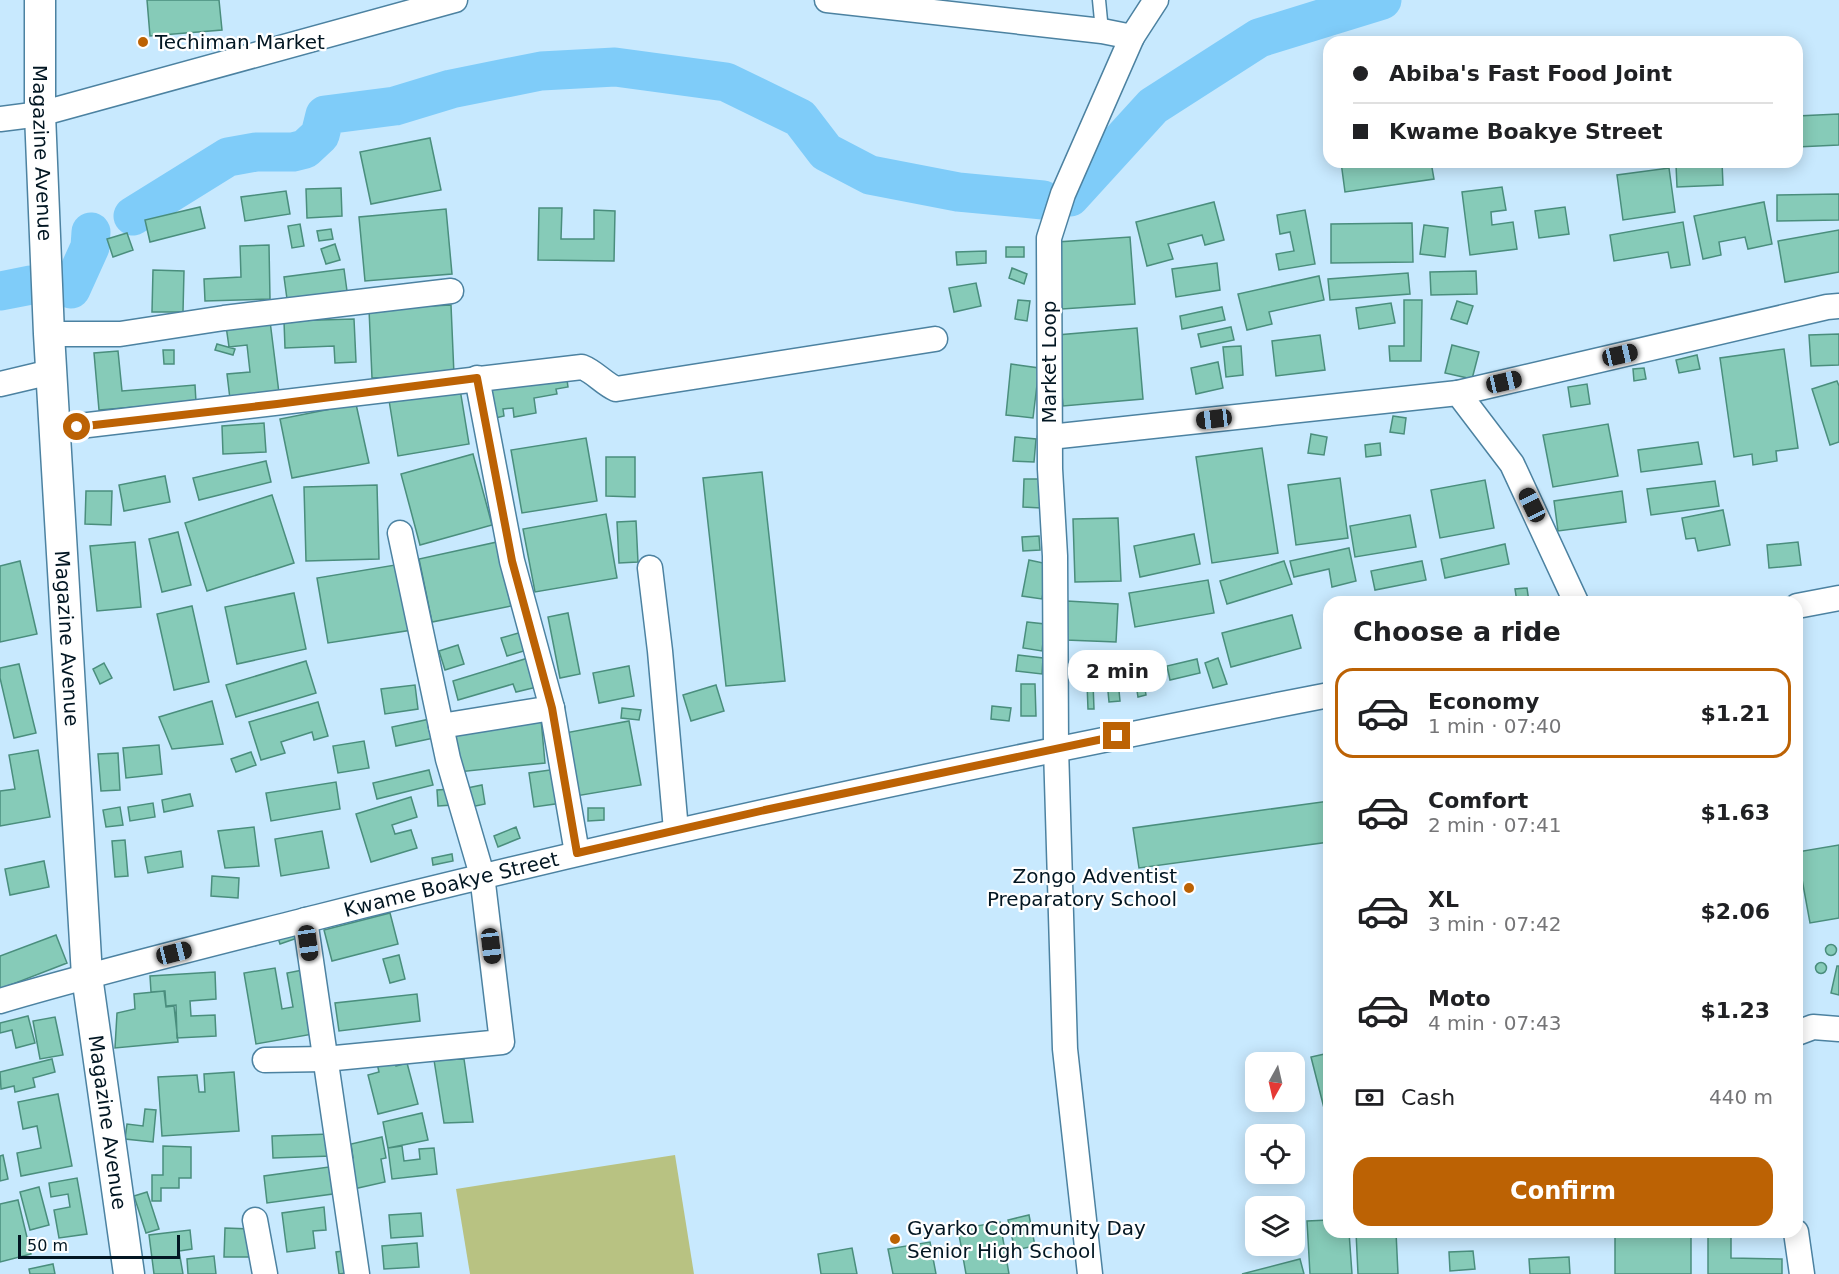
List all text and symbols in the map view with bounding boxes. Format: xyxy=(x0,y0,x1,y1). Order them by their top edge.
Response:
place label: Techiman Market xyxy=(154,30,325,54)
marker: Techiman Market xyxy=(136,35,150,49)
text: Abiba's Fast Food Joint xyxy=(1389,61,1672,86)
street label: Magazine Avenue xyxy=(28,65,57,242)
text: Kwame Boakye Street xyxy=(1389,119,1663,144)
street label: Market Loop xyxy=(1037,300,1061,424)
car xyxy=(1600,342,1640,368)
car xyxy=(1484,369,1524,395)
car xyxy=(1195,408,1233,430)
route start xyxy=(63,413,90,440)
car xyxy=(1516,485,1548,525)
street label: Magazine Avenue xyxy=(50,550,84,727)
text: Choose a ride xyxy=(1353,616,1561,647)
callout: 2 min xyxy=(1068,649,1166,691)
text: 2 min xyxy=(1086,659,1149,683)
icon: car xyxy=(1356,686,1410,740)
text: Economy xyxy=(1428,689,1539,714)
text: $1.21 xyxy=(1700,701,1770,726)
text: 1 min · 07:40 xyxy=(1428,714,1562,738)
route end xyxy=(1103,722,1130,749)
icon: car xyxy=(1356,785,1410,839)
text: Comfort xyxy=(1428,788,1528,813)
text: $1.63 xyxy=(1700,800,1770,825)
text: 2 min · 07:41 xyxy=(1428,813,1562,837)
street label: Kwame Boakye Street xyxy=(341,847,561,922)
place label: Zongo Adventist Preparatory School xyxy=(987,864,1177,911)
marker: Zongo Adventist Preparatory School xyxy=(1182,881,1196,895)
icon: car xyxy=(1356,884,1410,938)
text: XL xyxy=(1428,887,1459,912)
text: $2.06 xyxy=(1700,899,1770,924)
text: 3 min · 07:42 xyxy=(1428,912,1562,936)
car xyxy=(297,924,319,962)
car xyxy=(480,927,502,965)
car xyxy=(154,940,194,966)
icon: car xyxy=(1356,983,1410,1037)
text: Moto xyxy=(1428,986,1491,1011)
text: $1.23 xyxy=(1700,998,1770,1023)
text: 4 min · 07:43 xyxy=(1428,1011,1562,1035)
street label: Magazine Avenue xyxy=(83,1033,132,1211)
north arrow xyxy=(1245,1052,1305,1112)
map controls xyxy=(1245,1052,1305,1256)
icon: cash xyxy=(1353,1081,1386,1114)
text: Cash xyxy=(1401,1085,1455,1110)
text: 440 m xyxy=(1709,1085,1773,1109)
button: locate xyxy=(1245,1124,1305,1184)
button: Confirm xyxy=(1353,1157,1773,1226)
button: layers xyxy=(1245,1196,1305,1256)
place label: Gyarko Community Day Senior High School xyxy=(907,1216,1146,1263)
scale bar xyxy=(18,1232,180,1260)
marker: Gyarko Community Day Senior High School xyxy=(888,1232,902,1246)
text: 50 m xyxy=(27,1236,68,1255)

